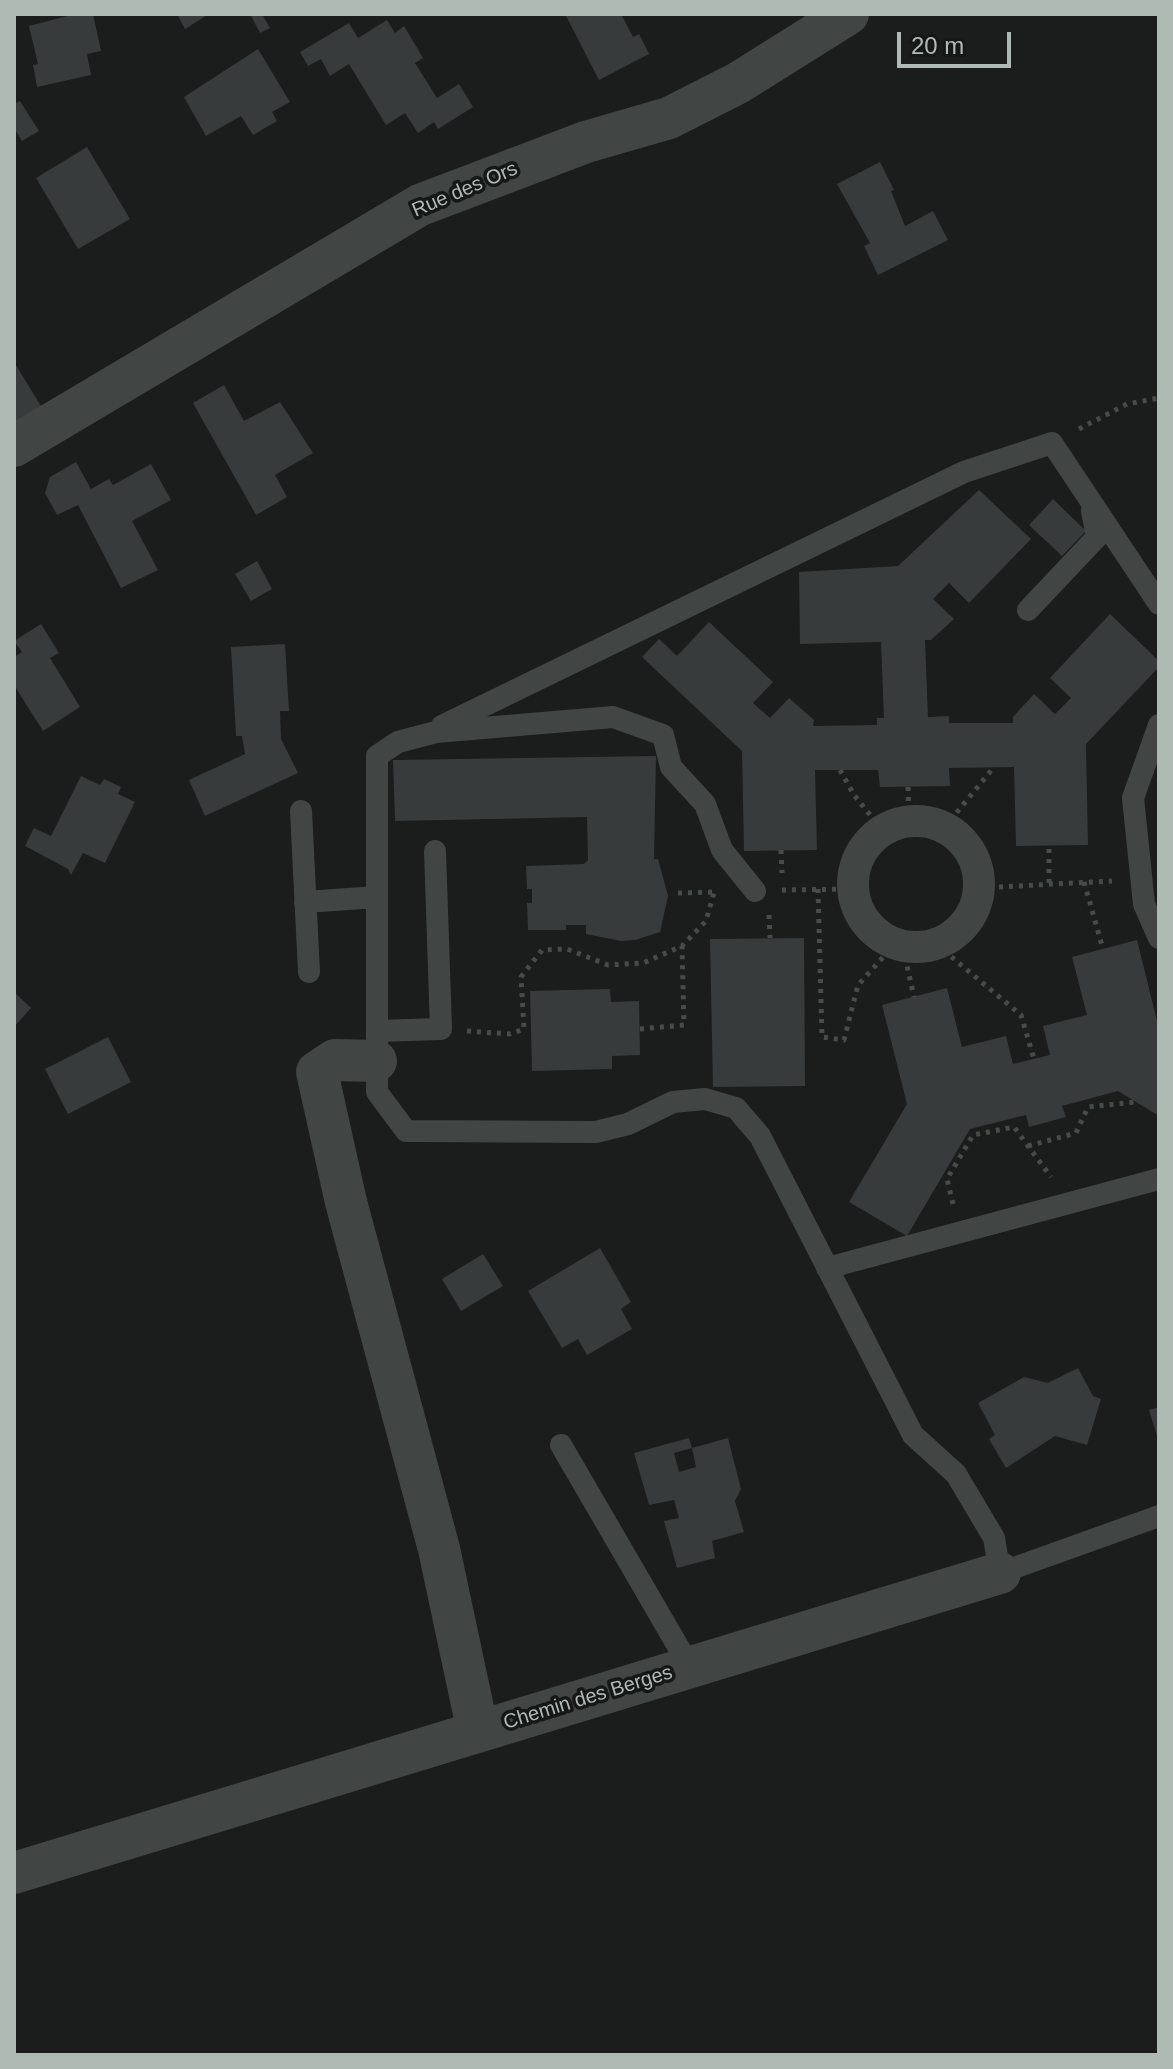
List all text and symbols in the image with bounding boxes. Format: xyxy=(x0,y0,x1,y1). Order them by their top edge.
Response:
scale bar xyxy=(901,16,1015,66)
text: 20 m xyxy=(911,32,964,59)
street label: Rue des Ors xyxy=(409,157,521,223)
street label: Chemin des Berges xyxy=(501,1661,675,1735)

